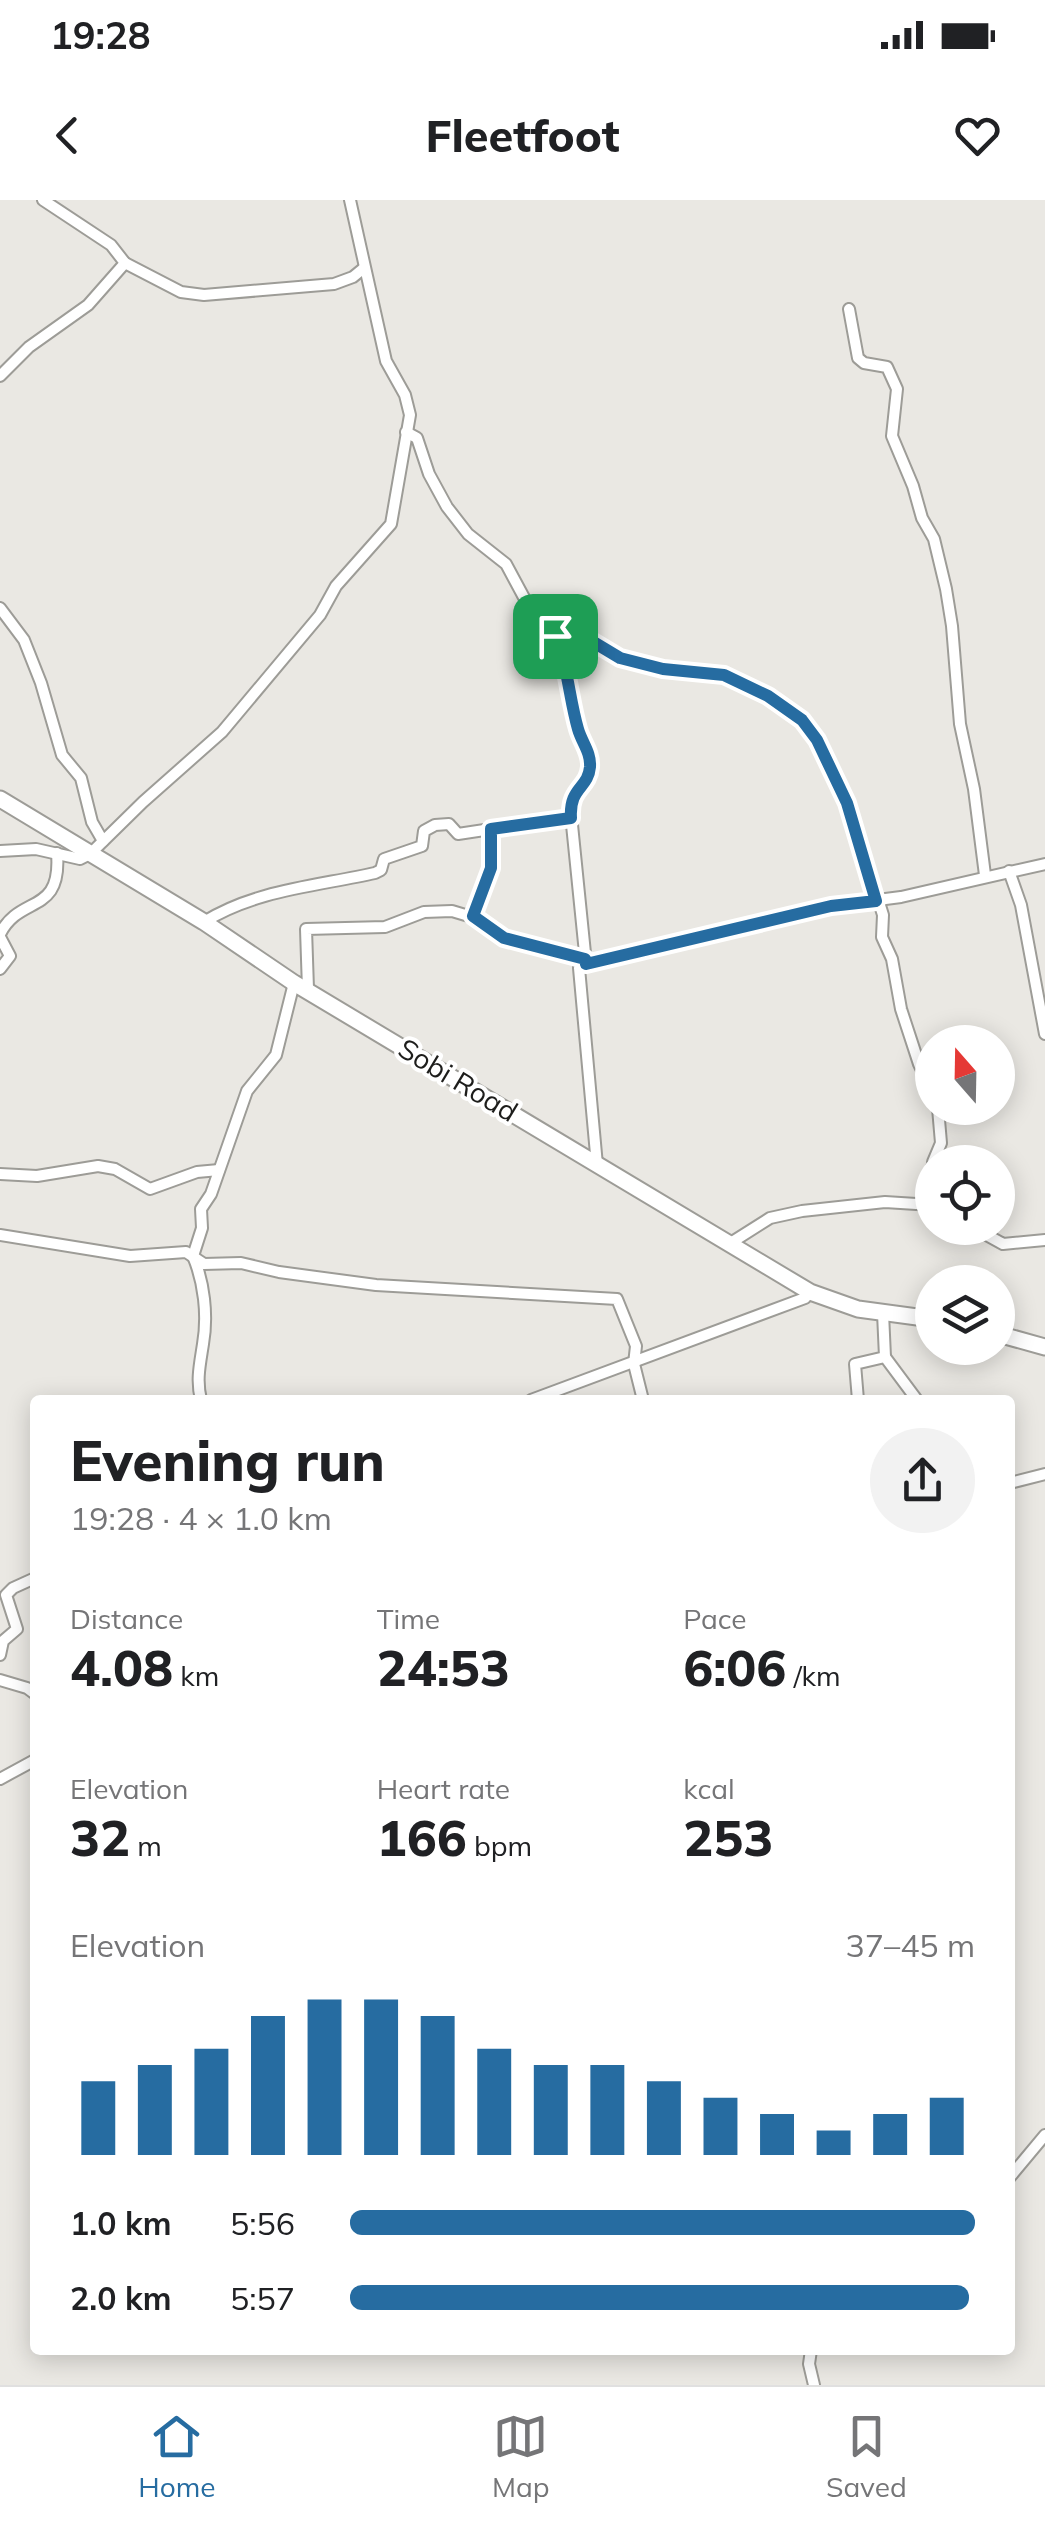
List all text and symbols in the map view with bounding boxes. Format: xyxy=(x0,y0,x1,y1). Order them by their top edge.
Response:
text: 19:28 xyxy=(50,11,151,59)
text: Fleetfoot xyxy=(425,107,620,163)
icon: back xyxy=(40,108,95,163)
icon: heart xyxy=(950,108,1005,163)
pin xyxy=(513,594,598,679)
icon: arrive xyxy=(528,609,583,664)
north arrow xyxy=(915,1025,1015,1125)
map controls xyxy=(915,1025,1015,1365)
street label: Sobi Road xyxy=(392,1030,524,1129)
button: locate xyxy=(915,1145,1015,1245)
button: layers xyxy=(915,1265,1015,1365)
text: Evening run xyxy=(70,1426,385,1495)
button: share xyxy=(870,1428,975,1533)
text: 19:28 · 4 × 1.0 km xyxy=(70,1498,332,1538)
text: Distance xyxy=(70,1601,183,1636)
text: Time xyxy=(377,1601,440,1636)
text: Pace xyxy=(683,1601,747,1636)
text: 4.08 xyxy=(70,1636,173,1699)
text: 24:53 xyxy=(377,1636,510,1699)
text: 6:06 xyxy=(683,1636,786,1699)
text: km xyxy=(173,1658,219,1693)
text: /km xyxy=(786,1658,841,1693)
text: Elevation xyxy=(70,1771,188,1806)
text: Heart rate xyxy=(377,1771,510,1806)
text: kcal xyxy=(683,1771,735,1806)
text: 32 xyxy=(70,1806,130,1869)
text: 166 xyxy=(377,1806,467,1869)
text: 253 xyxy=(683,1806,773,1869)
text: m xyxy=(130,1828,162,1863)
text: bpm xyxy=(467,1828,532,1863)
text: Elevation xyxy=(70,1925,205,1965)
text: 37–45 m xyxy=(846,1925,975,1965)
text: 1.0 km xyxy=(70,2203,172,2243)
text: 5:56 xyxy=(230,2203,295,2243)
text: 2.0 km xyxy=(70,2278,172,2318)
text: 5:57 xyxy=(230,2278,295,2318)
tab: Home xyxy=(138,2409,215,2504)
tab: Map xyxy=(492,2409,550,2504)
tab: Saved xyxy=(826,2409,907,2504)

